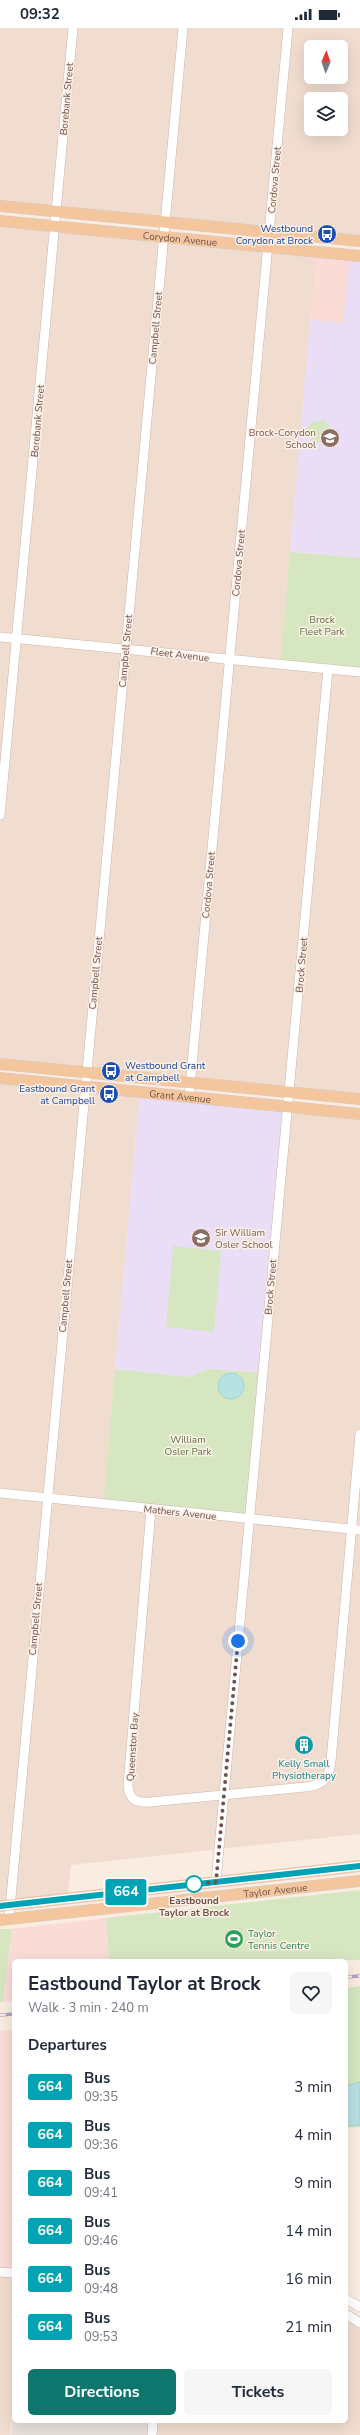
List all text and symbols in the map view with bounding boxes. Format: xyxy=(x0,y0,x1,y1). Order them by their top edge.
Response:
text: 09:32 xyxy=(20,4,60,24)
north arrow xyxy=(304,40,348,84)
map controls xyxy=(304,40,348,136)
street label: Borebank Street xyxy=(57,62,77,136)
button: layers xyxy=(304,92,348,136)
street label: Cordova Street xyxy=(265,146,285,214)
place label: Westbound Corydon at Brock xyxy=(236,222,314,248)
bus stop icon: Westbound Corydon at Brock xyxy=(316,223,338,245)
street label: Corydon Avenue xyxy=(142,229,218,250)
street label: Campbell Street xyxy=(146,291,166,365)
street label: Borebank Street xyxy=(28,384,48,458)
place label: Brock-Corydon School xyxy=(249,426,316,452)
school or university icon: Brock-Corydon School xyxy=(319,427,341,449)
street label: Cordova Street xyxy=(229,529,249,597)
park label: Brock Fleet Park xyxy=(299,613,346,639)
street label: Campbell Street xyxy=(116,614,136,688)
street label: Fleet Avenue xyxy=(150,644,210,666)
street label: Cordova Street xyxy=(199,851,219,919)
street label: Campbell Street xyxy=(86,936,106,1010)
street label: Brock Street xyxy=(293,936,311,993)
place label: Westbound Grant at Campbell xyxy=(125,1059,206,1085)
bus stop icon: Westbound Grant at Campbell xyxy=(100,1060,122,1082)
place label: Eastbound Grant at Campbell xyxy=(19,1082,95,1108)
bus stop icon: Eastbound Grant at Campbell xyxy=(98,1083,120,1105)
street label: Grant Avenue xyxy=(148,1087,212,1107)
place label: Sir William Osler School xyxy=(215,1226,272,1252)
school or university icon: Sir William Osler School xyxy=(190,1227,212,1249)
street label: Brock Street xyxy=(262,1258,280,1315)
street label: Campbell Street xyxy=(56,1259,76,1333)
park label: William Osler Park xyxy=(165,1433,212,1459)
street label: Mathers Avenue xyxy=(143,1502,217,1524)
street label: Campbell Street xyxy=(26,1582,46,1656)
your location xyxy=(228,1631,248,1651)
street label: Queenston Bay xyxy=(124,1711,142,1782)
building icon: Kelly Small Physiotherapy xyxy=(293,1734,315,1756)
place label: Kelly Small Physiotherapy xyxy=(272,1757,337,1783)
marker: Eastbound Taylor at Brock xyxy=(185,1875,203,1893)
line badge: 664 xyxy=(103,1879,149,1905)
street label: Taylor Avenue xyxy=(243,1881,308,1902)
text: 664 xyxy=(113,1882,139,1901)
place label: Eastbound Taylor at Brock xyxy=(159,1894,230,1920)
place label: Taylor Tennis Centre xyxy=(248,1927,309,1953)
sports icon: Taylor Tennis Centre xyxy=(223,1928,245,1950)
text: Eastbound Taylor at Brock xyxy=(28,1971,261,1997)
button: heart xyxy=(290,1972,332,2014)
text: Walk · 3 min · 240 m xyxy=(28,1999,149,2017)
text: Departures xyxy=(28,2035,107,2055)
text: Bus xyxy=(84,2068,110,2088)
text: 664 xyxy=(37,2077,63,2096)
text: 3 min xyxy=(294,2077,332,2097)
text: 09:35 xyxy=(84,2088,118,2106)
text: Bus xyxy=(84,2116,110,2136)
text: 664 xyxy=(37,2125,63,2144)
text: 4 min xyxy=(294,2125,332,2145)
text: 09:36 xyxy=(84,2136,118,2154)
text: Bus xyxy=(84,2164,110,2184)
text: 664 xyxy=(37,2173,63,2192)
text: 9 min xyxy=(294,2173,332,2193)
text: 09:41 xyxy=(84,2184,118,2202)
text: Bus xyxy=(84,2212,110,2232)
text: 664 xyxy=(37,2221,63,2240)
text: 14 min xyxy=(285,2221,332,2241)
text: 09:46 xyxy=(84,2232,118,2250)
text: Bus xyxy=(84,2260,110,2280)
text: 664 xyxy=(37,2269,63,2288)
text: 16 min xyxy=(285,2269,332,2289)
text: 09:48 xyxy=(84,2280,118,2298)
text: Bus xyxy=(84,2308,110,2328)
text: 664 xyxy=(37,2317,63,2336)
text: 21 min xyxy=(285,2317,332,2337)
text: 09:53 xyxy=(84,2328,118,2346)
button: Directions xyxy=(28,2369,176,2415)
button: Tickets xyxy=(184,2369,332,2415)

